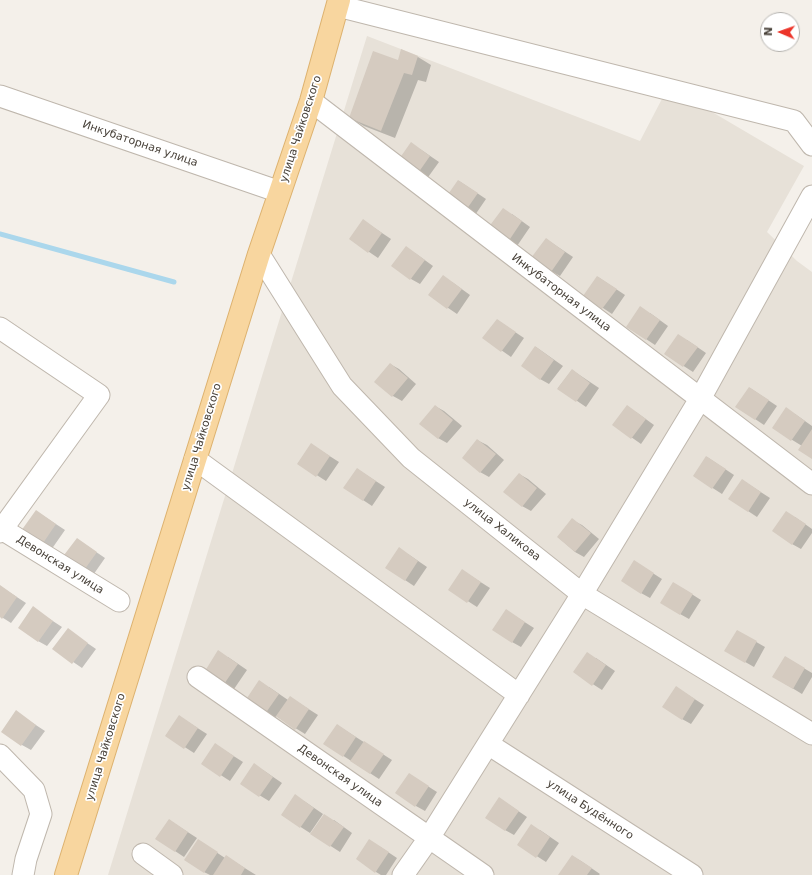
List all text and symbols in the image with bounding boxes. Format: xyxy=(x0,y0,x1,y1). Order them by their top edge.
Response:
north arrow xyxy=(760,12,800,52)
text: N xyxy=(762,27,775,36)
street label: улица Чайковского xyxy=(277,74,325,184)
street label: Инкубаторная улица xyxy=(81,118,199,170)
street label: Инкубаторная улица xyxy=(509,251,613,335)
street label: улица Чайковского xyxy=(179,382,225,492)
street label: улица Халикова xyxy=(461,496,543,564)
street label: Девонская улица xyxy=(14,533,106,597)
street label: улица Чайковского xyxy=(83,692,129,802)
street label: Девонская улица xyxy=(295,742,385,810)
street label: улица Будённого xyxy=(544,777,636,843)

